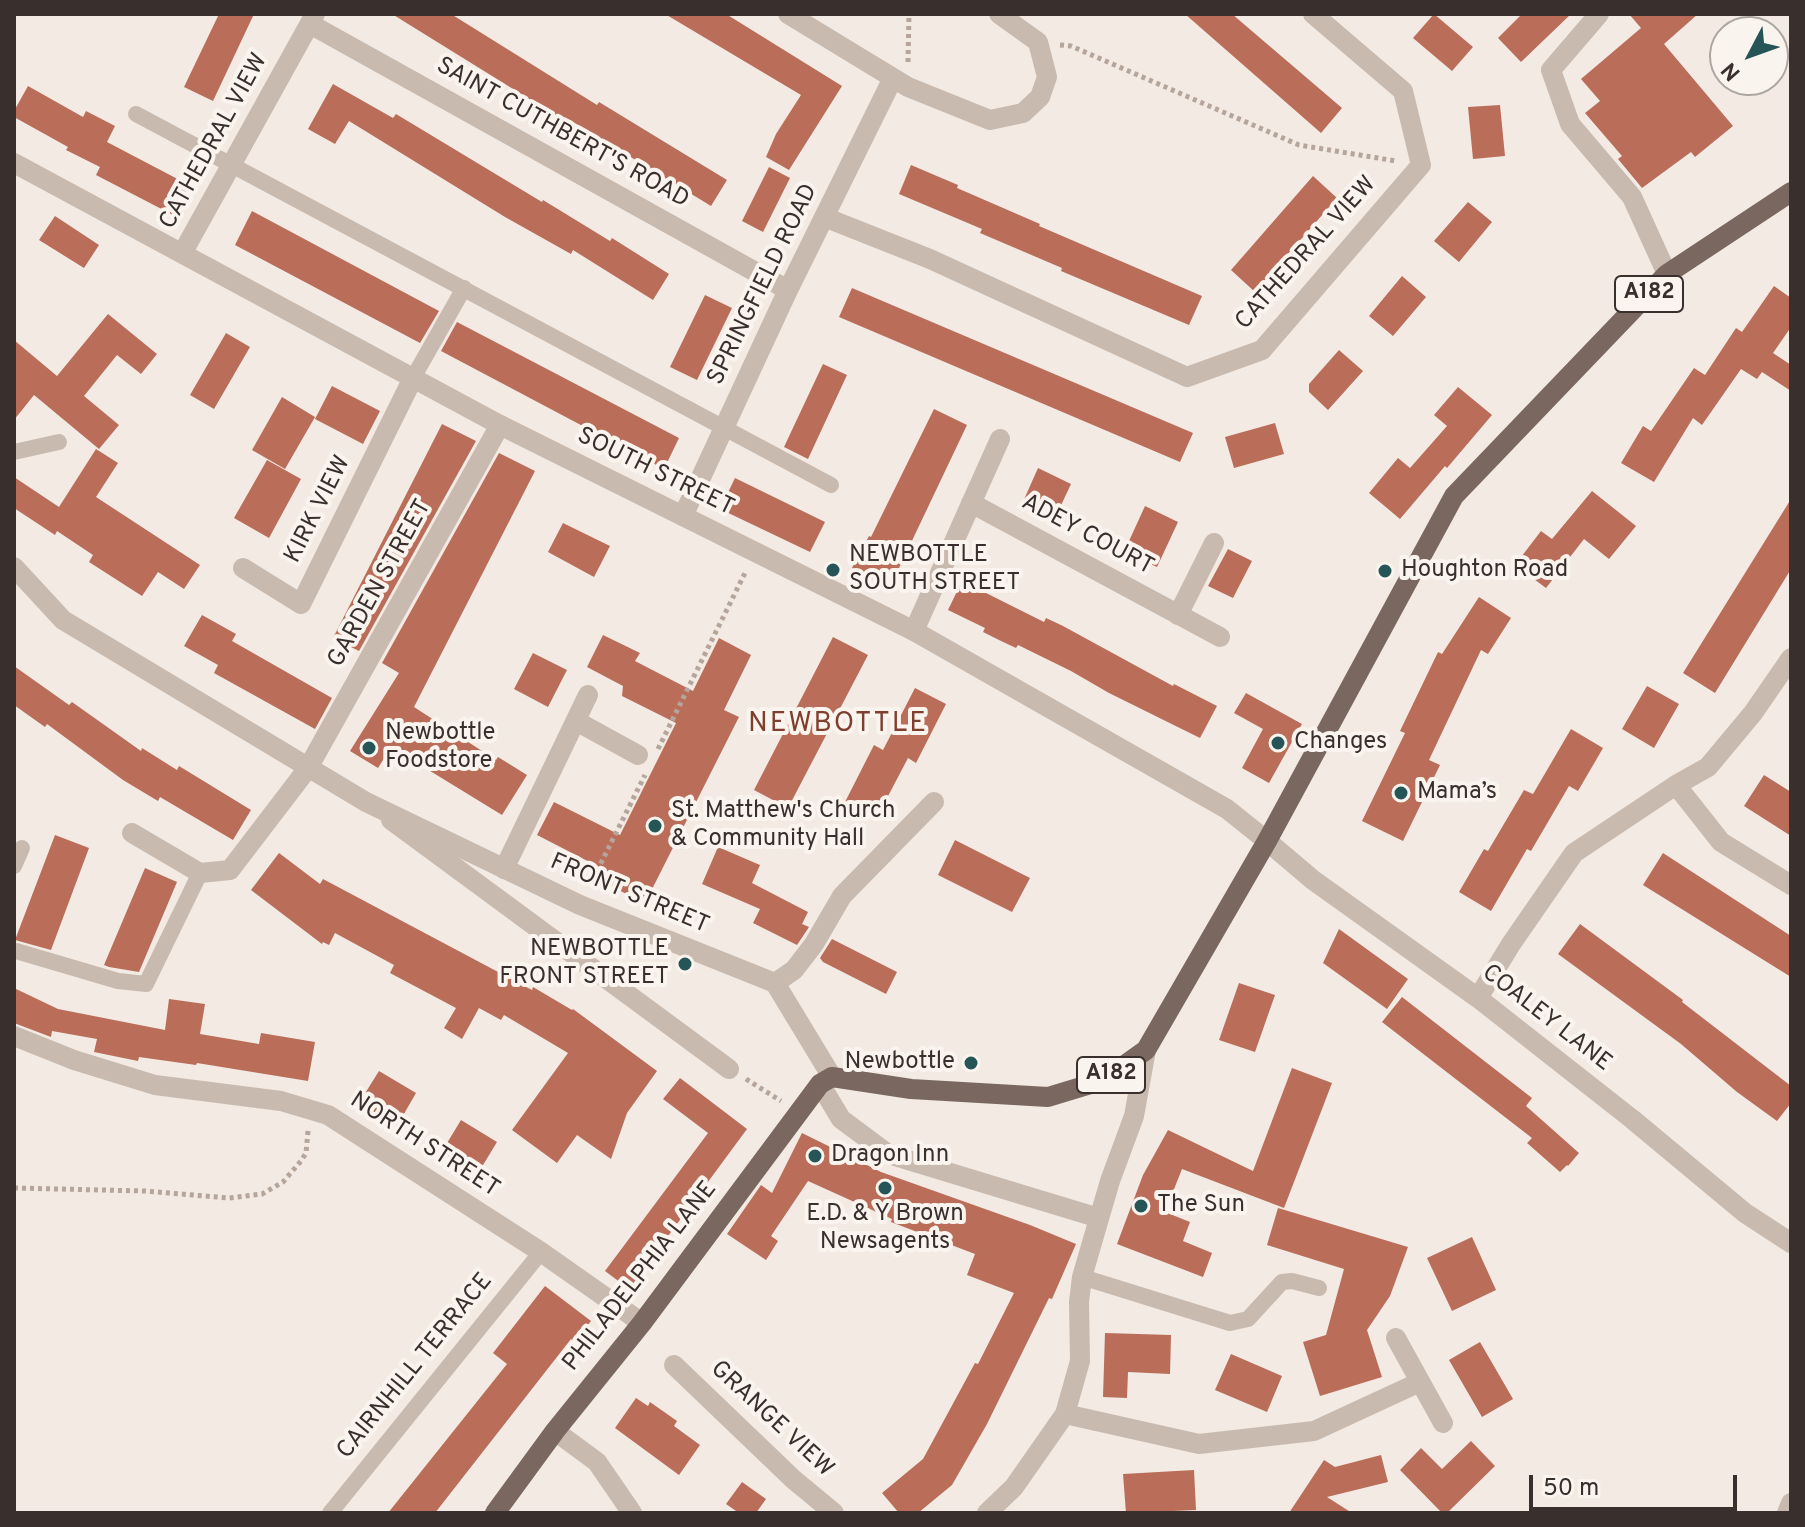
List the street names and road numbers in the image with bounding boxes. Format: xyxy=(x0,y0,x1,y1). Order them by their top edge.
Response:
street label: CATHEDRAL VIEW xyxy=(155,49,275,235)
street label: SAINT CUTHBERT'S ROAD xyxy=(431,52,693,216)
street label: CATHEDRAL VIEW xyxy=(1231,171,1383,337)
street label: SPRINGFIELD ROAD xyxy=(703,180,825,390)
road number: A182 xyxy=(1615,276,1683,312)
street label: SOUTH STREET xyxy=(572,423,738,523)
street label: KIRK VIEW xyxy=(280,452,358,568)
street label: ADEY COURT xyxy=(1016,489,1158,583)
street label: GARDEN STREET xyxy=(323,495,439,673)
street label: FRONT STREET xyxy=(545,849,713,941)
street label: COALEY LANE xyxy=(1475,959,1617,1079)
road number: A182 xyxy=(1077,1057,1145,1093)
street label: NORTH STREET xyxy=(344,1087,504,1205)
street label: PHILADELPHIA LANE xyxy=(558,1176,724,1378)
street label: CAIRNHILL TERRACE xyxy=(332,1268,500,1466)
street label: GRANGE VIEW xyxy=(703,1356,839,1484)

